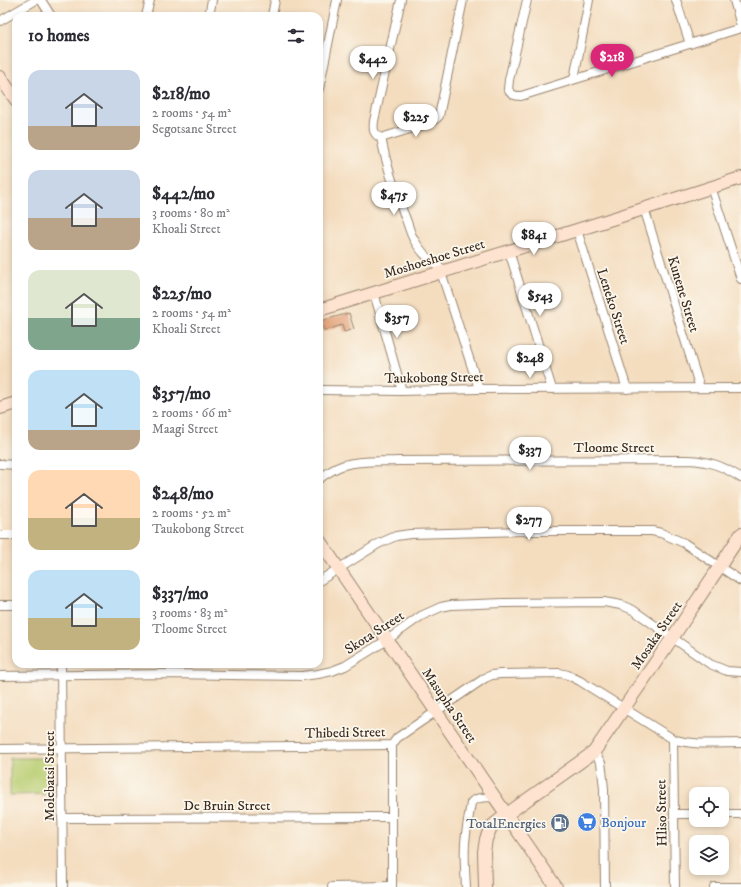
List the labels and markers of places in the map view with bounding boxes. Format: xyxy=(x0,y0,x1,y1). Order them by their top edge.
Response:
pin: $218 xyxy=(588,44,636,78)
pin: $442 xyxy=(349,46,397,80)
pin: $225 xyxy=(392,104,440,138)
pin: $475 xyxy=(370,182,418,216)
pin: $841 xyxy=(510,222,558,256)
pin: $543 xyxy=(516,283,564,317)
pin: $357 xyxy=(373,305,421,339)
pin: $248 xyxy=(506,345,554,379)
pin: $337 xyxy=(506,437,554,471)
pin: $277 xyxy=(505,507,553,541)
supermarket icon: Bonjour xyxy=(576,811,598,833)
fuel station icon: TotalEnergies xyxy=(549,812,571,834)
place label: Bonjour xyxy=(601,814,647,832)
place label: TotalEnergies xyxy=(466,815,546,833)

